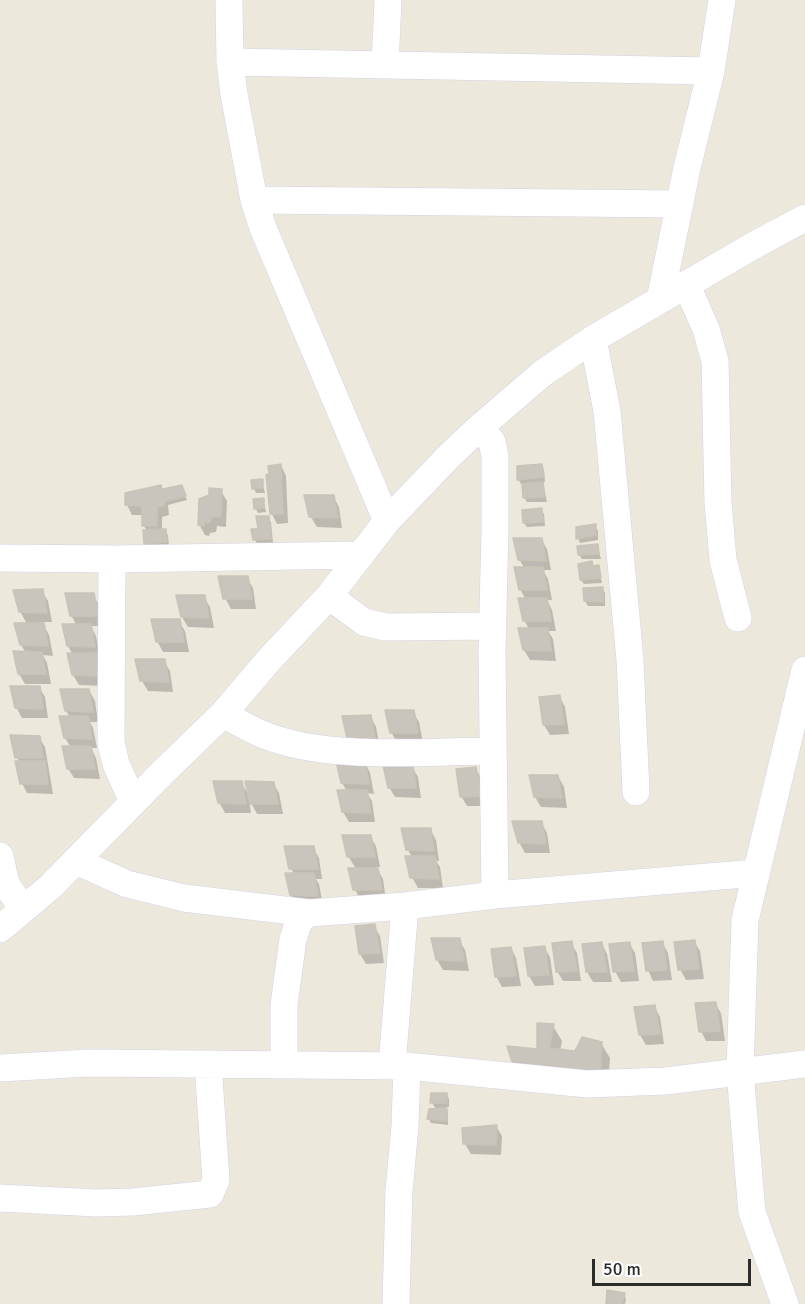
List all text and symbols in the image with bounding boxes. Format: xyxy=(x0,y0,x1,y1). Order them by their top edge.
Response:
scale bar xyxy=(595,1247,754,1285)
text: 50 m xyxy=(603,1258,641,1280)

